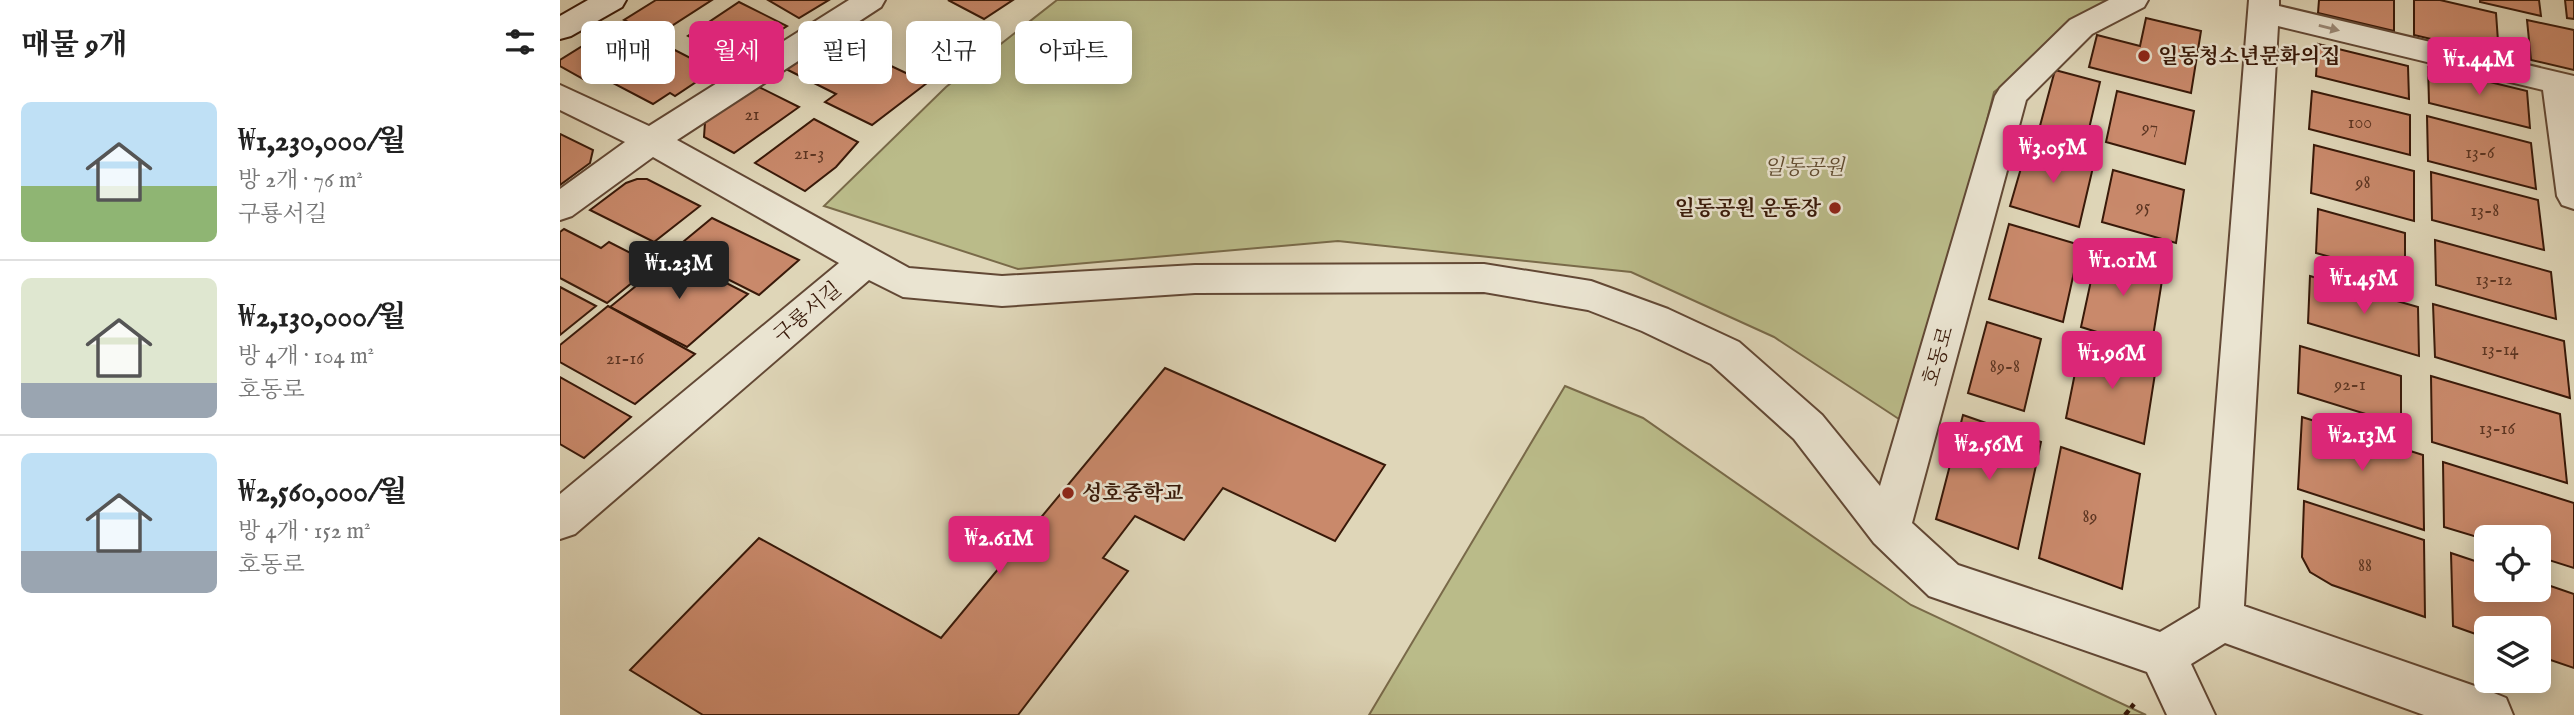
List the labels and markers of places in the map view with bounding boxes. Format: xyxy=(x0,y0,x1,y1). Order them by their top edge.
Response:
pin: ₩1.44M xyxy=(2422,38,2536,97)
place label: 일동청소년문화의집 xyxy=(2158,44,2341,71)
marker: 일동청소년문화의집 xyxy=(2136,48,2152,64)
pin: ₩3.05M xyxy=(1996,125,2110,185)
place label: 일동공원 운동장 xyxy=(1674,196,1822,223)
marker: 일동공원 운동장 xyxy=(1827,200,1843,216)
pin: ₩1.01M xyxy=(2066,238,2180,298)
pin: ₩1.23M xyxy=(622,242,736,301)
pin: ₩1.45M xyxy=(2307,256,2421,316)
pin: ₩1.96M xyxy=(2055,332,2169,391)
pin: ₩2.13M xyxy=(2305,414,2419,473)
pin: ₩2.56M xyxy=(1932,422,2046,482)
place label: 성호중학교 xyxy=(1082,481,1183,508)
marker: 성호중학교 xyxy=(1060,485,1076,501)
pin: ₩2.61M xyxy=(942,516,1056,576)

